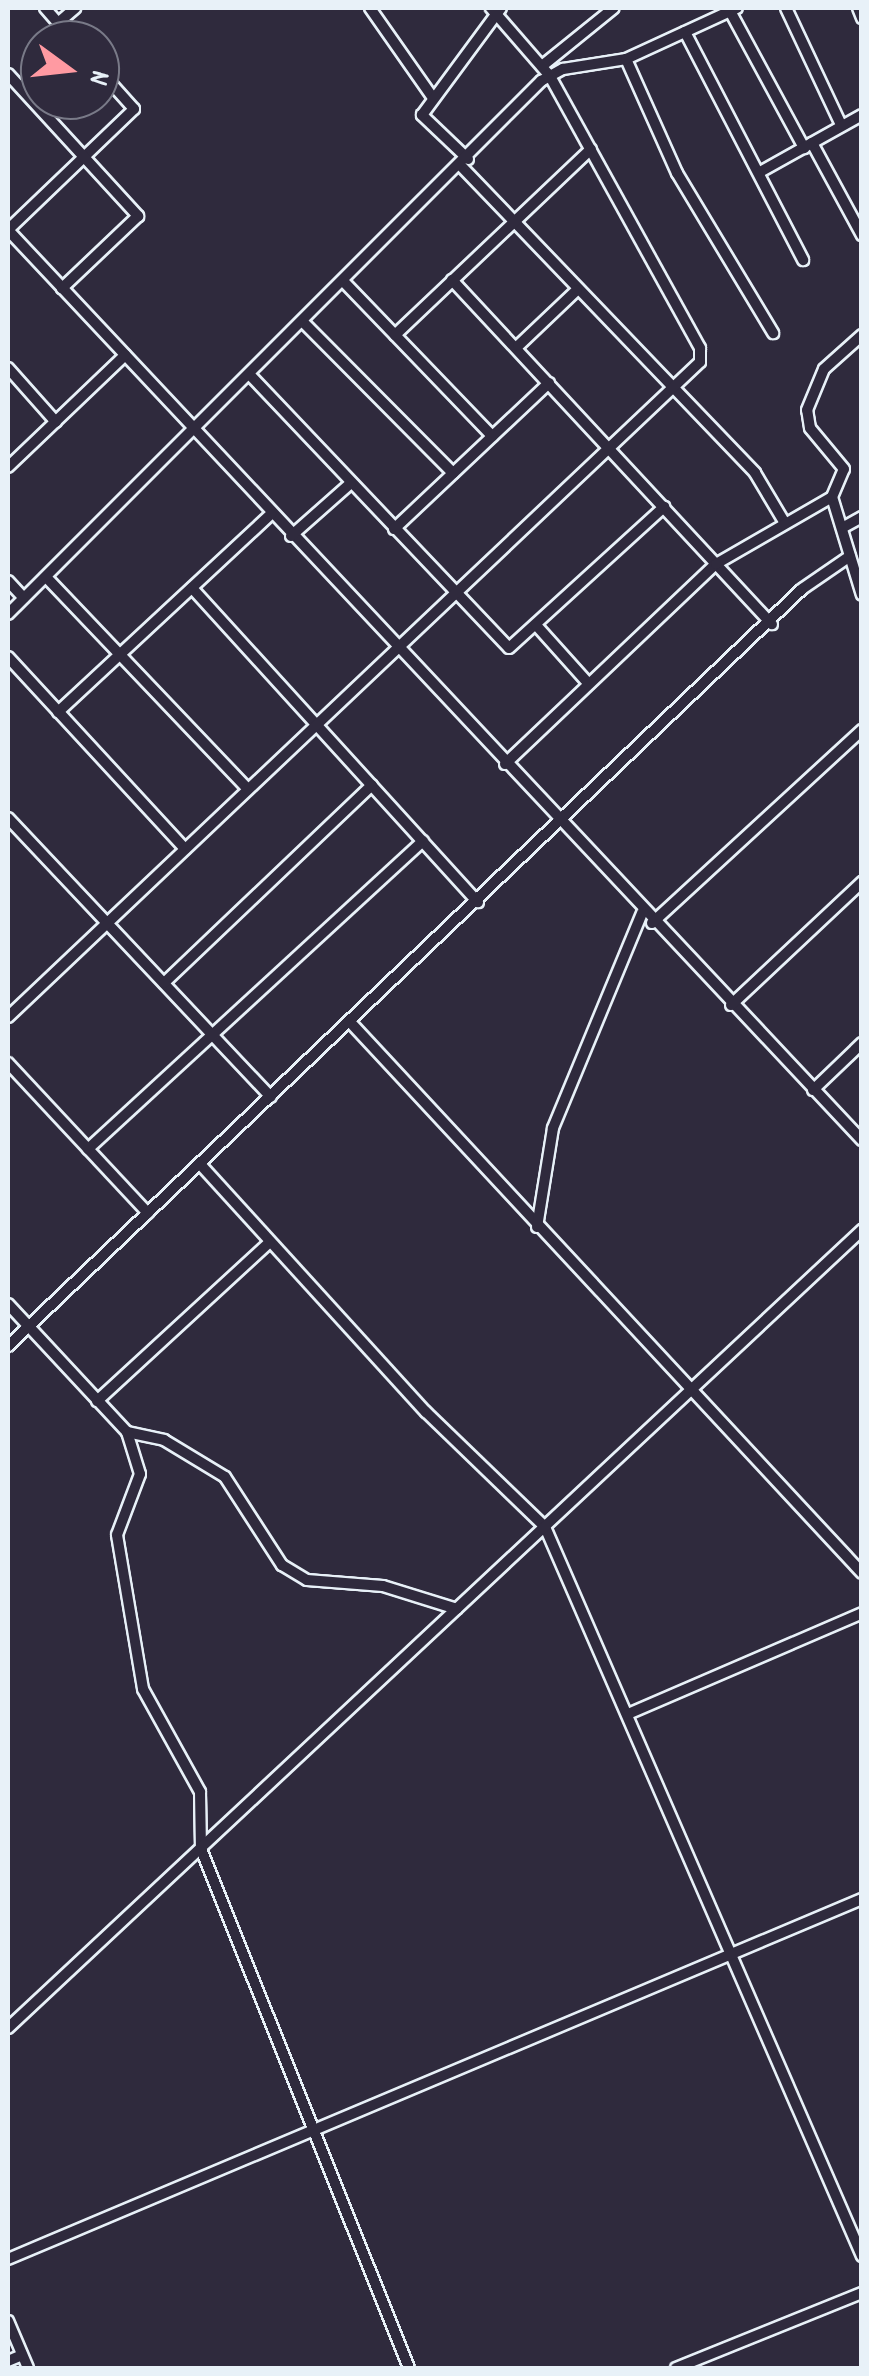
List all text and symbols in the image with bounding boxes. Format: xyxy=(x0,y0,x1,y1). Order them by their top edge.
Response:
north arrow xyxy=(20,20,120,120)
text: N xyxy=(76,65,118,89)

